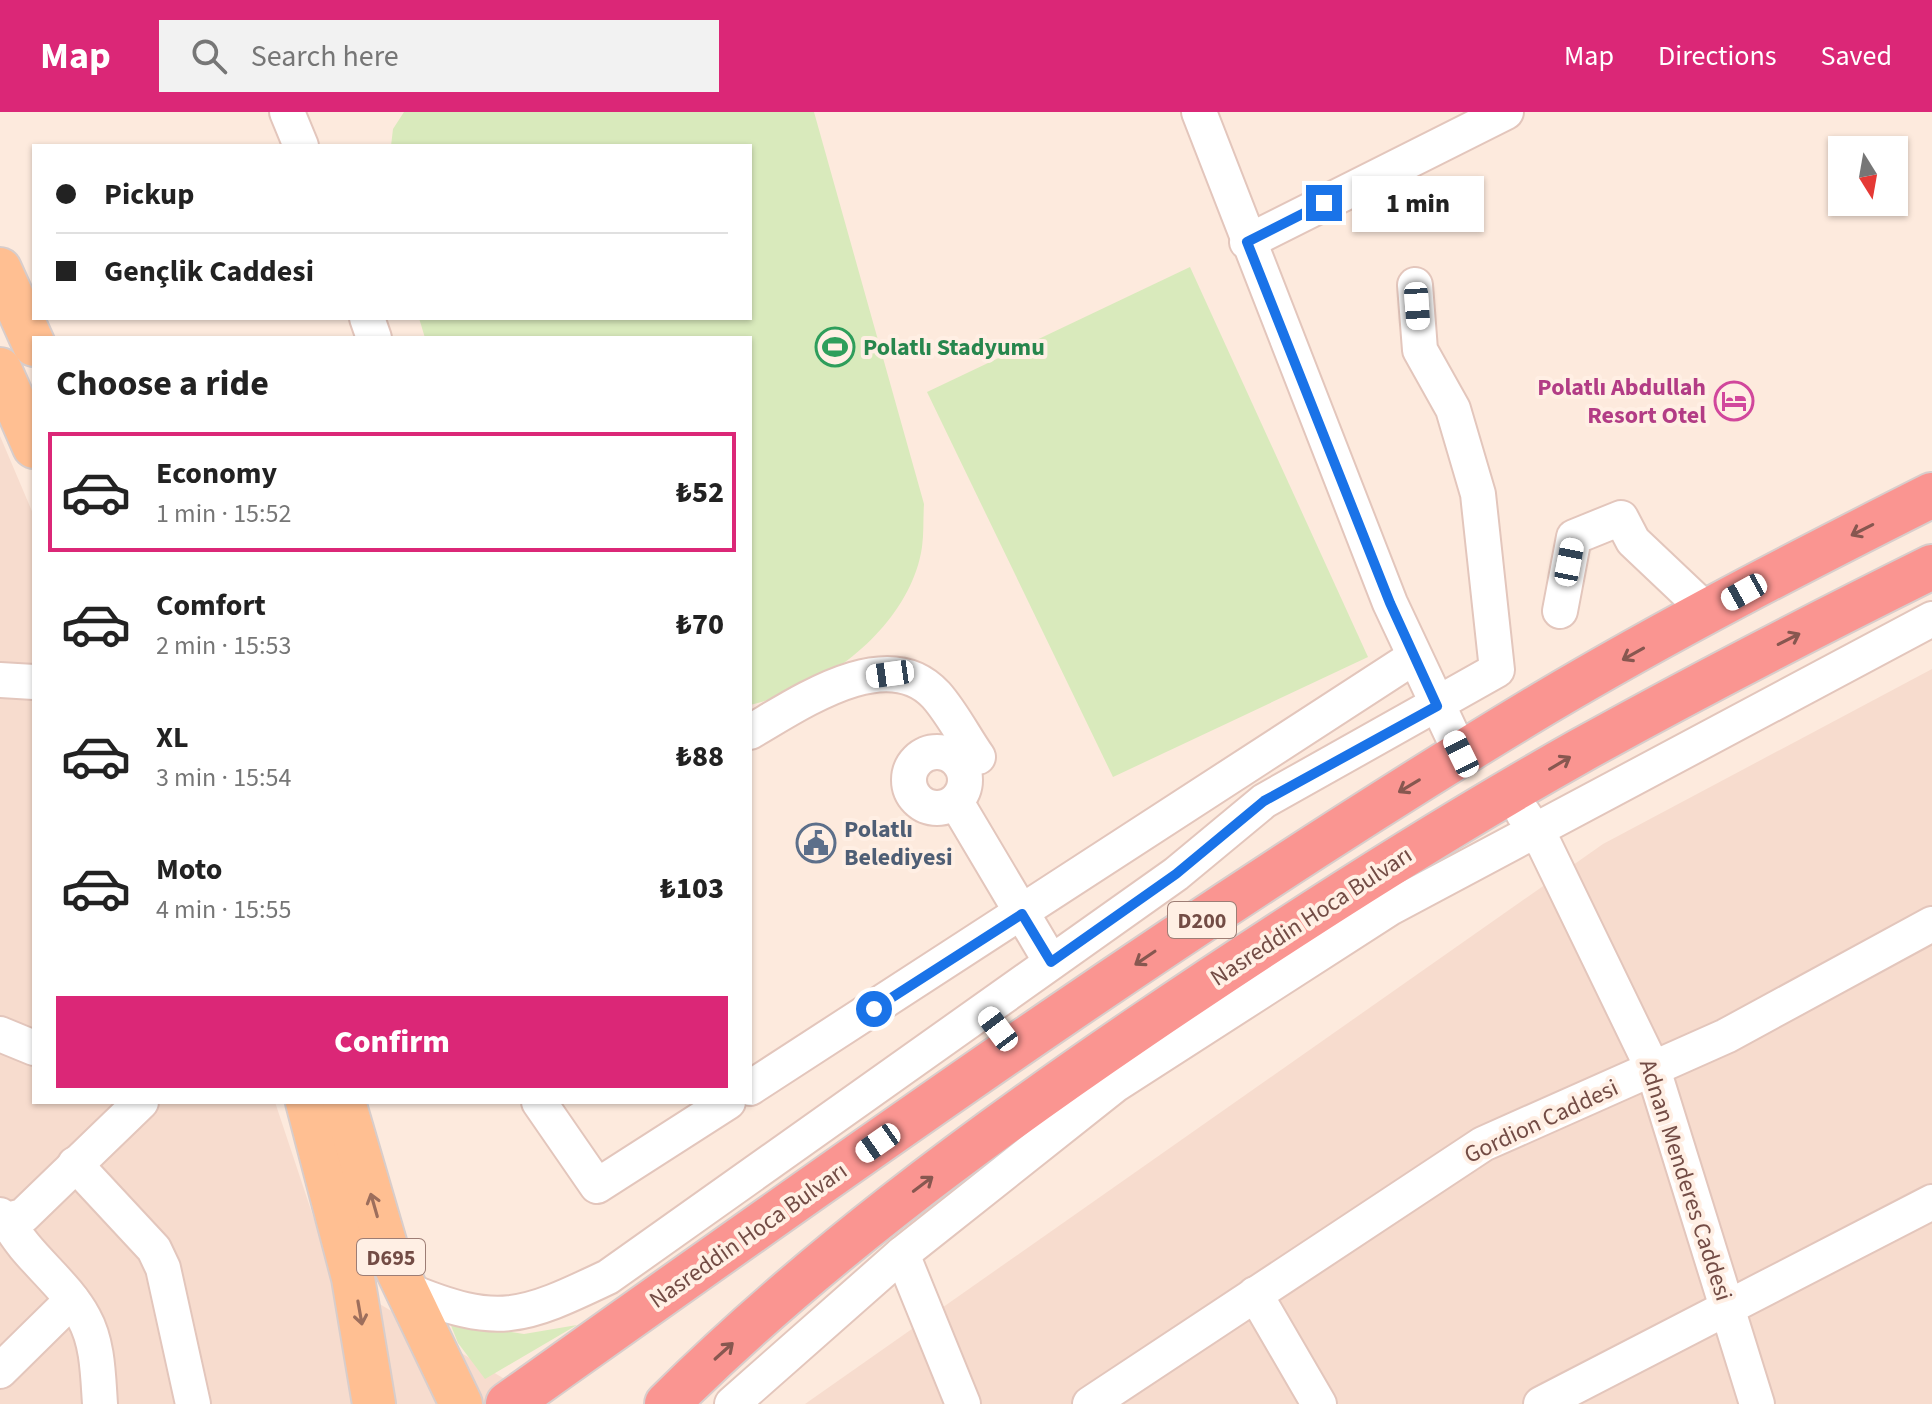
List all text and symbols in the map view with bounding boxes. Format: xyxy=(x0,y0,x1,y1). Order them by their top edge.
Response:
search box xyxy=(159,20,719,92)
text: Map xyxy=(40,29,111,83)
icon: search xyxy=(187,34,231,78)
text: Search here xyxy=(251,35,399,78)
text: Map xyxy=(1564,36,1614,76)
text: Directions xyxy=(1658,36,1777,76)
text: Saved xyxy=(1821,36,1892,76)
north arrow xyxy=(1828,136,1908,216)
map controls xyxy=(1828,136,1908,216)
text: Pickup xyxy=(104,173,194,216)
callout: 1 min xyxy=(1352,175,1484,231)
route end xyxy=(1306,185,1342,221)
text: 1 min xyxy=(1386,185,1450,222)
text: Gençlik Caddesi xyxy=(104,250,314,293)
car xyxy=(1403,281,1431,331)
sports icon: Polatlı Stadyumu xyxy=(814,326,856,368)
place label: Polatlı Stadyumu xyxy=(863,330,1045,365)
text: Choose a ride xyxy=(56,358,269,409)
place label: Polatlı Abdullah Resort Otel xyxy=(1537,370,1706,433)
hotel icon: Polatlı Abdullah Resort Otel xyxy=(1713,380,1755,422)
text: Economy xyxy=(156,452,277,495)
icon: car xyxy=(60,456,132,528)
text: ₺52 xyxy=(676,471,724,514)
text: 1 min · 15:52 xyxy=(156,495,291,532)
one-way arrow xyxy=(1851,523,1875,539)
car xyxy=(1553,536,1585,588)
car xyxy=(1717,570,1771,614)
text: Comfort xyxy=(156,584,266,627)
icon: car xyxy=(60,588,132,660)
text: ₺70 xyxy=(676,603,724,646)
text: 2 min · 15:53 xyxy=(156,627,291,664)
one-way arrow xyxy=(1776,631,1800,647)
one-way arrow xyxy=(1622,646,1646,662)
car xyxy=(865,659,915,689)
text: XL xyxy=(156,716,189,759)
icon: car xyxy=(60,720,132,792)
car xyxy=(1440,727,1482,781)
text: ₺88 xyxy=(676,735,724,778)
one-way arrow xyxy=(1548,755,1571,771)
text: 3 min · 15:54 xyxy=(156,759,291,796)
one-way arrow xyxy=(1399,777,1421,794)
place label: Polatlı Belediyesi xyxy=(844,812,953,875)
public building icon: Polatlı Belediyesi xyxy=(795,822,837,864)
street label: Nasreddin Hoca Bulvarı xyxy=(1203,838,1419,995)
text: Moto xyxy=(156,848,222,891)
icon: car xyxy=(60,852,132,924)
text: ₺103 xyxy=(660,867,724,910)
text: 4 min · 15:55 xyxy=(156,891,291,928)
road number: D200 xyxy=(1168,902,1236,938)
one-way arrow xyxy=(1134,951,1157,967)
route start xyxy=(856,991,892,1027)
button: Confirm xyxy=(56,996,728,1088)
car xyxy=(974,1003,1022,1055)
street label: Adnan Menderes Caddesi xyxy=(1630,1055,1741,1306)
street label: Gordion Caddesi xyxy=(1458,1070,1624,1172)
car xyxy=(851,1119,905,1167)
street label: Nasreddin Hoca Bulvarı xyxy=(642,1154,854,1317)
one-way arrow xyxy=(912,1176,933,1193)
one-way arrow xyxy=(365,1192,380,1218)
road number: D695 xyxy=(357,1239,425,1275)
one-way arrow xyxy=(353,1300,368,1326)
one-way arrow xyxy=(713,1342,734,1361)

